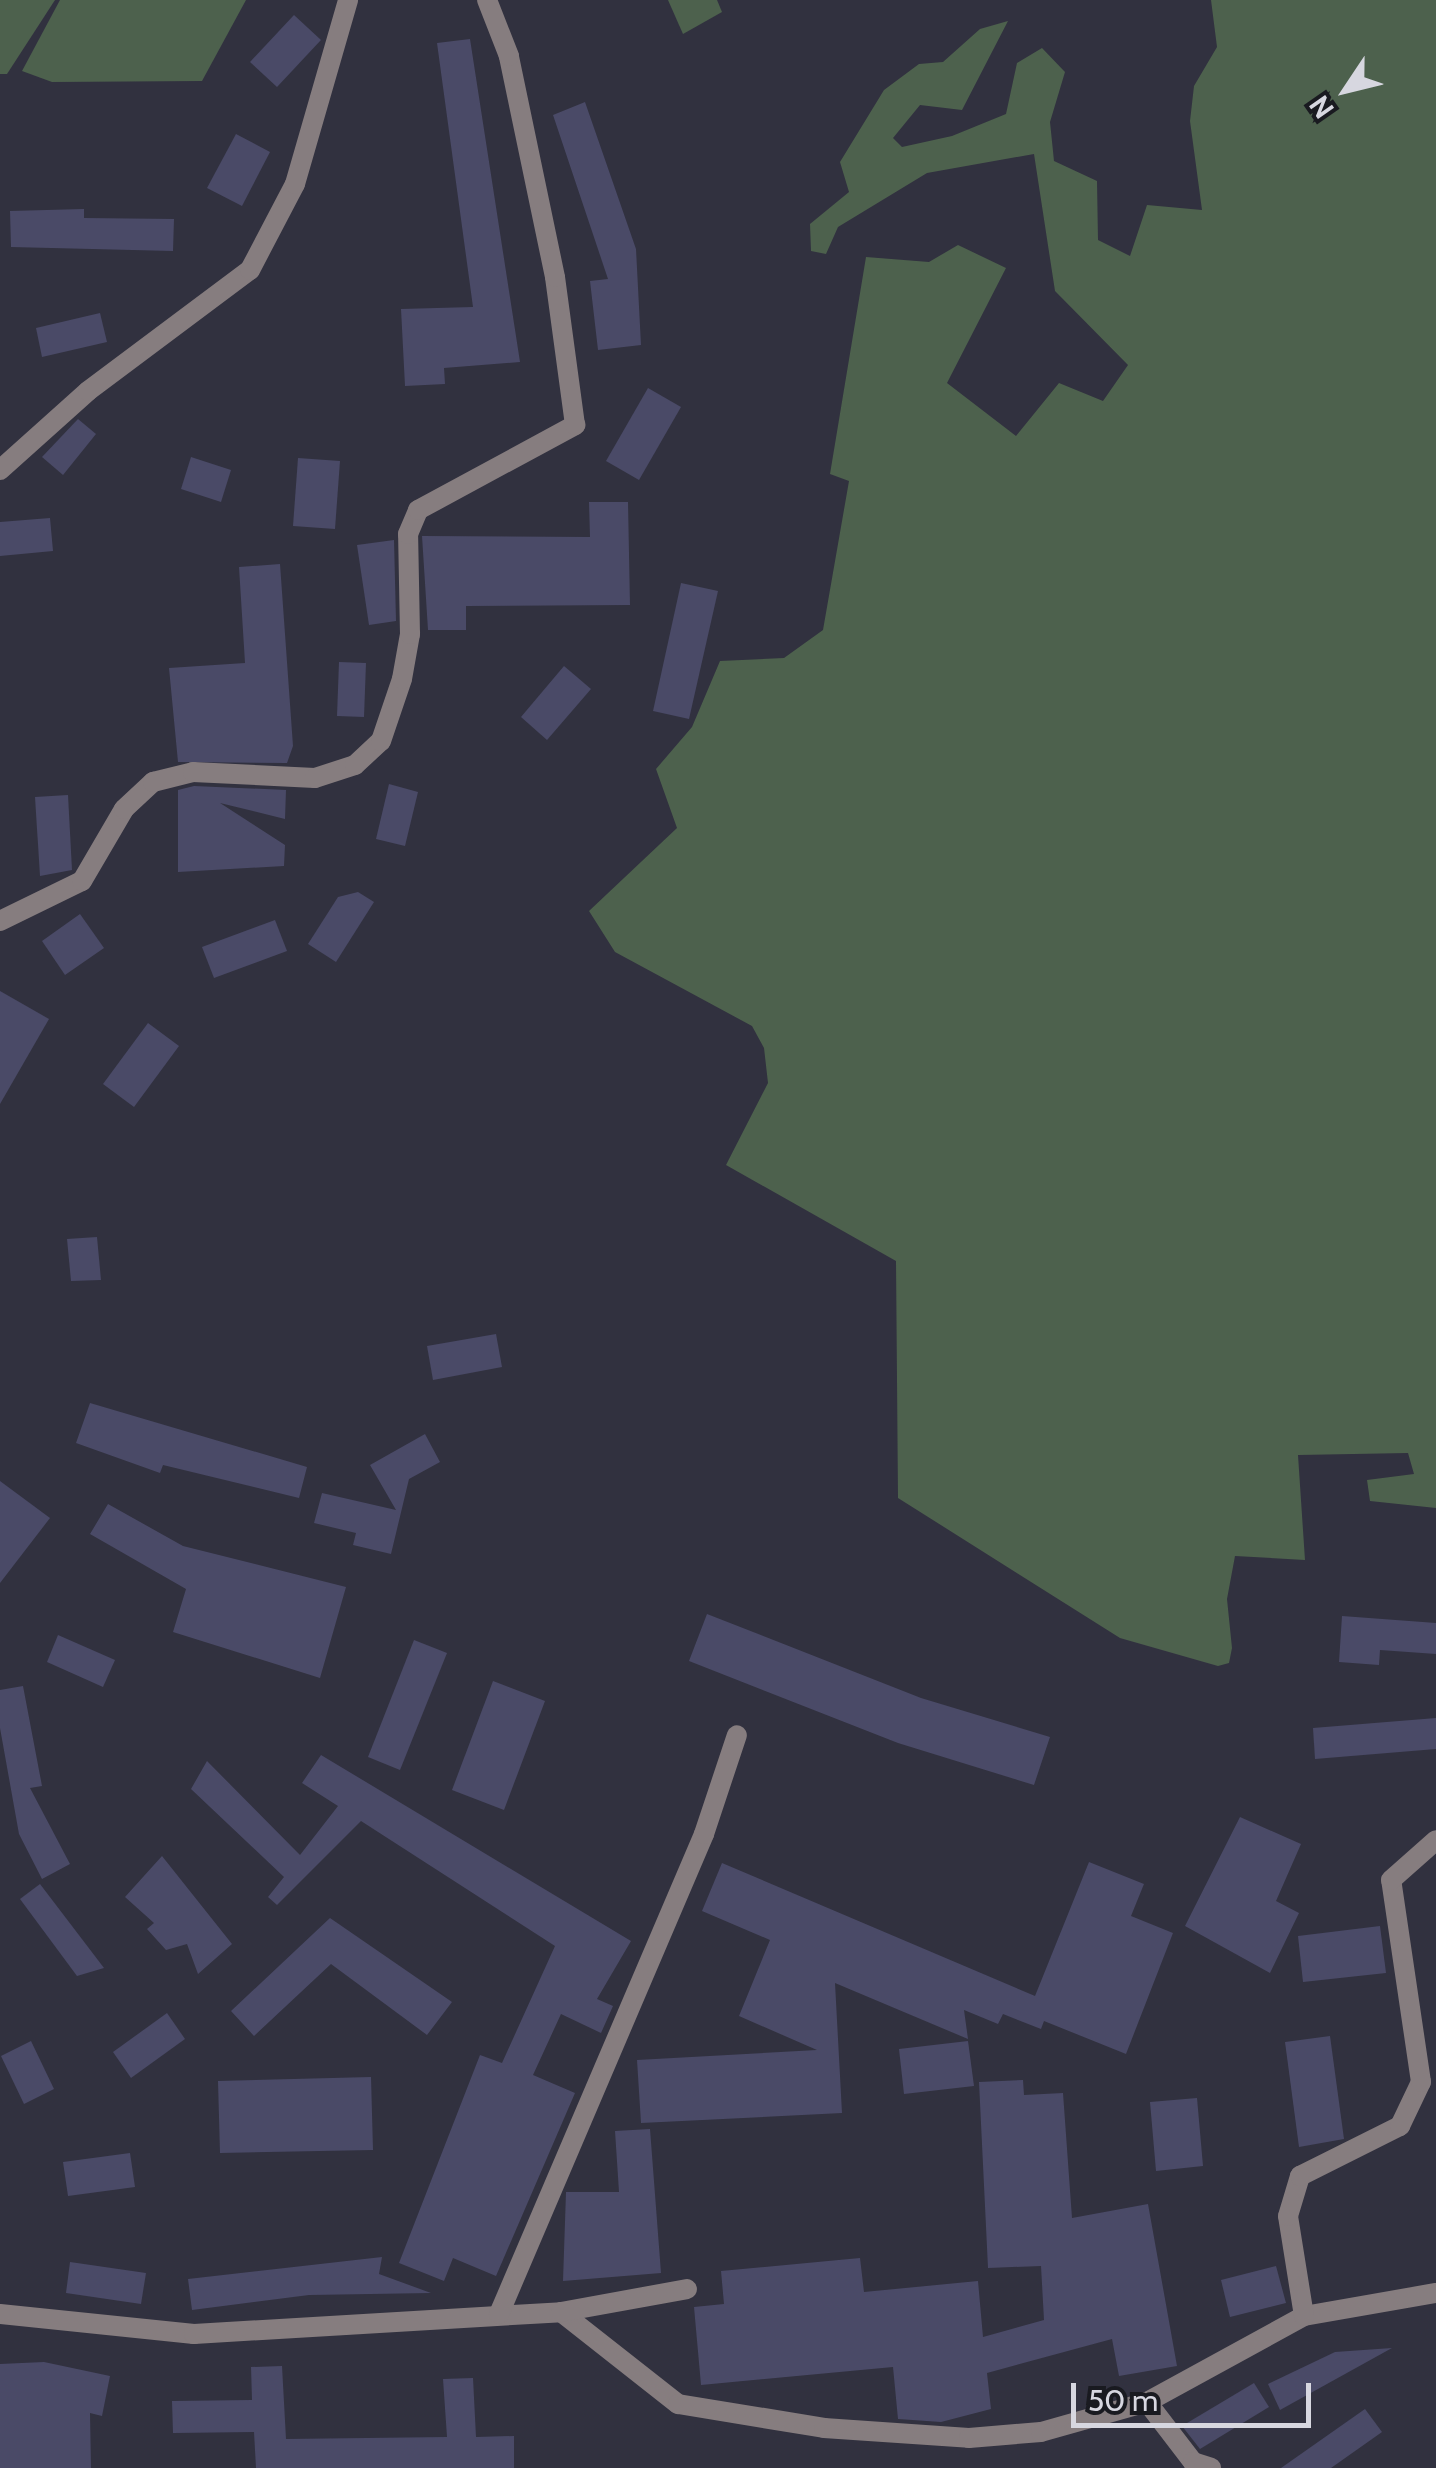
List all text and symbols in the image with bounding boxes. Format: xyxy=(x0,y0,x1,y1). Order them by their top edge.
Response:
north arrow xyxy=(1296,40,1396,140)
text: N xyxy=(1302,89,1341,125)
scale bar xyxy=(1076,2363,1316,2425)
text: 50 m xyxy=(1088,2382,1158,2419)

